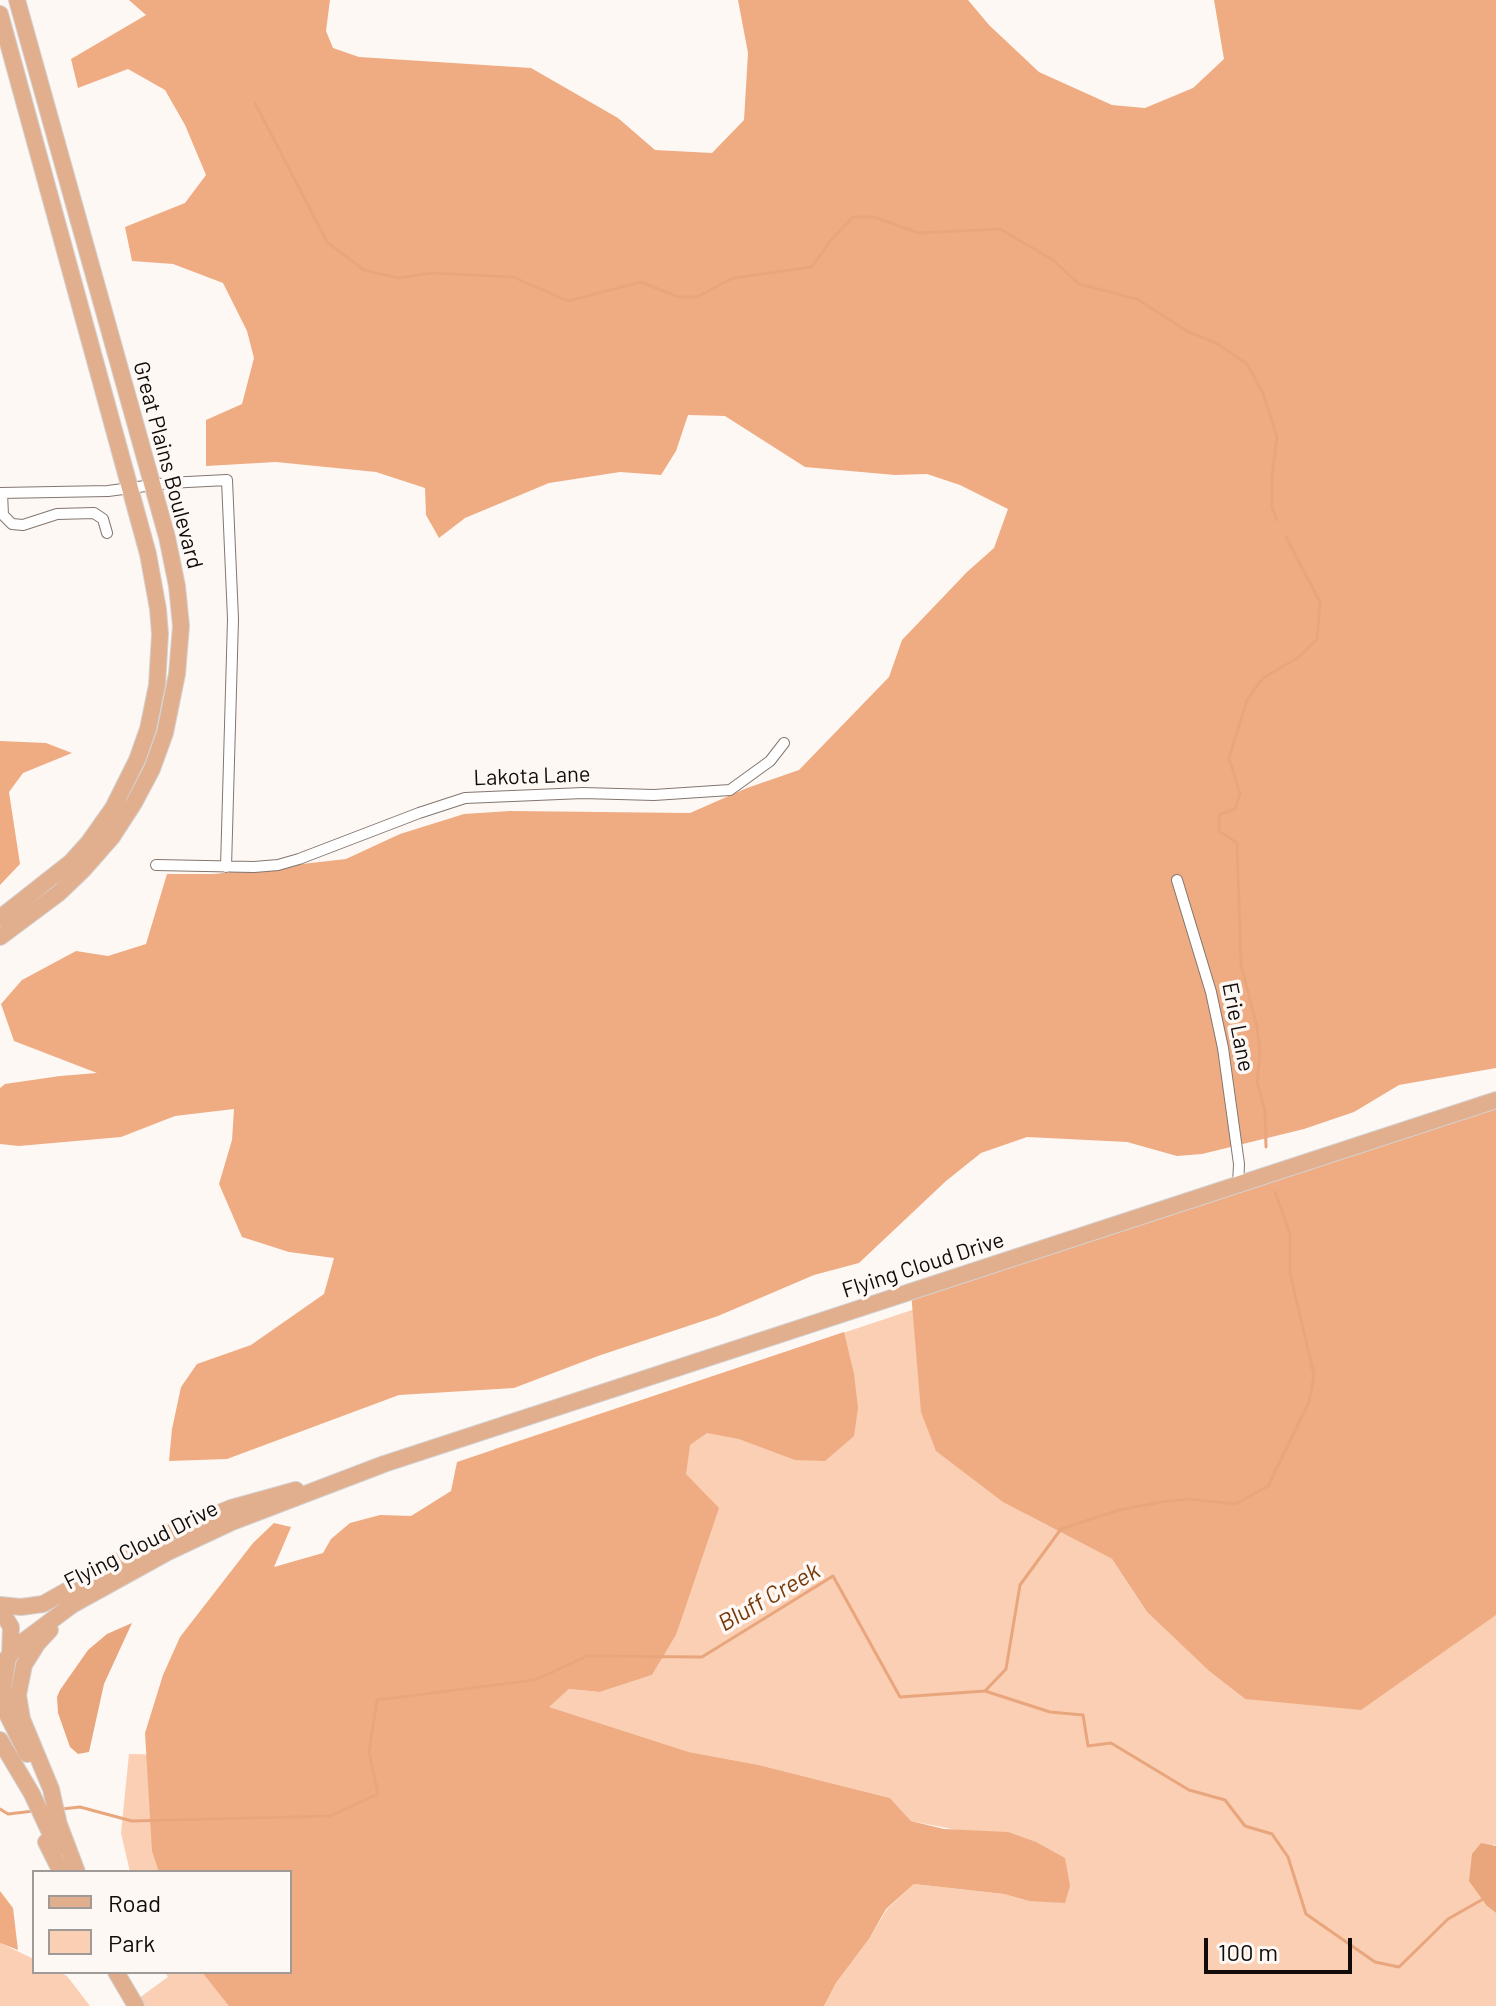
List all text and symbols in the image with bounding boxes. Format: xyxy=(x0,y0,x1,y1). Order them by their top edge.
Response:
street label: Great Plains Boulevard xyxy=(128,358,208,572)
street label: Lakota Lane xyxy=(473,761,591,791)
street label: Erie Lane xyxy=(1216,980,1260,1074)
street label: Flying Cloud Drive xyxy=(839,1226,1007,1304)
street label: Flying Cloud Drive xyxy=(60,1495,222,1595)
water label: Bluff Creek xyxy=(713,1556,825,1638)
legend xyxy=(32,1870,292,1974)
text: Road xyxy=(108,1888,161,1917)
scale bar xyxy=(1208,1922,1356,1972)
text: Park xyxy=(108,1928,155,1957)
text: 100 m xyxy=(1218,1937,1278,1966)

